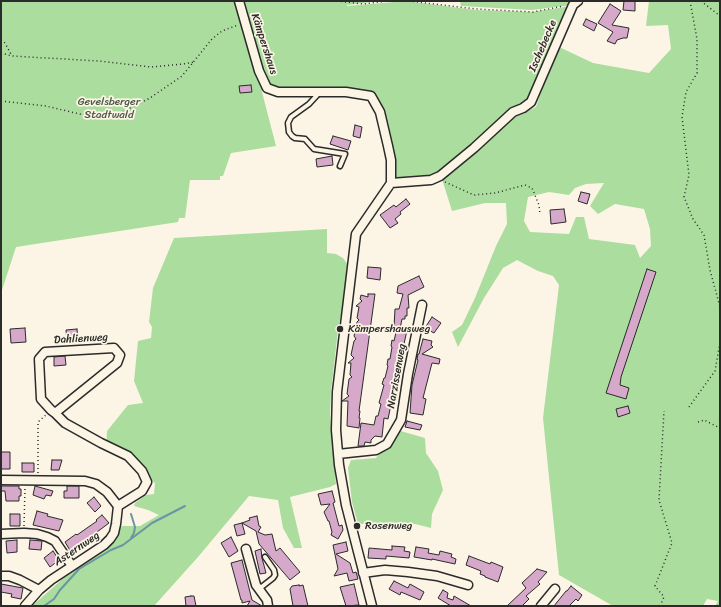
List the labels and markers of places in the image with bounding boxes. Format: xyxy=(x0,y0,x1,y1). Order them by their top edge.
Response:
place label: Kämpershausweg xyxy=(348,322,430,336)
marker: Kämpershausweg xyxy=(335,324,345,334)
place label: Rosenweg xyxy=(365,519,412,533)
marker: Rosenweg xyxy=(352,521,362,531)

